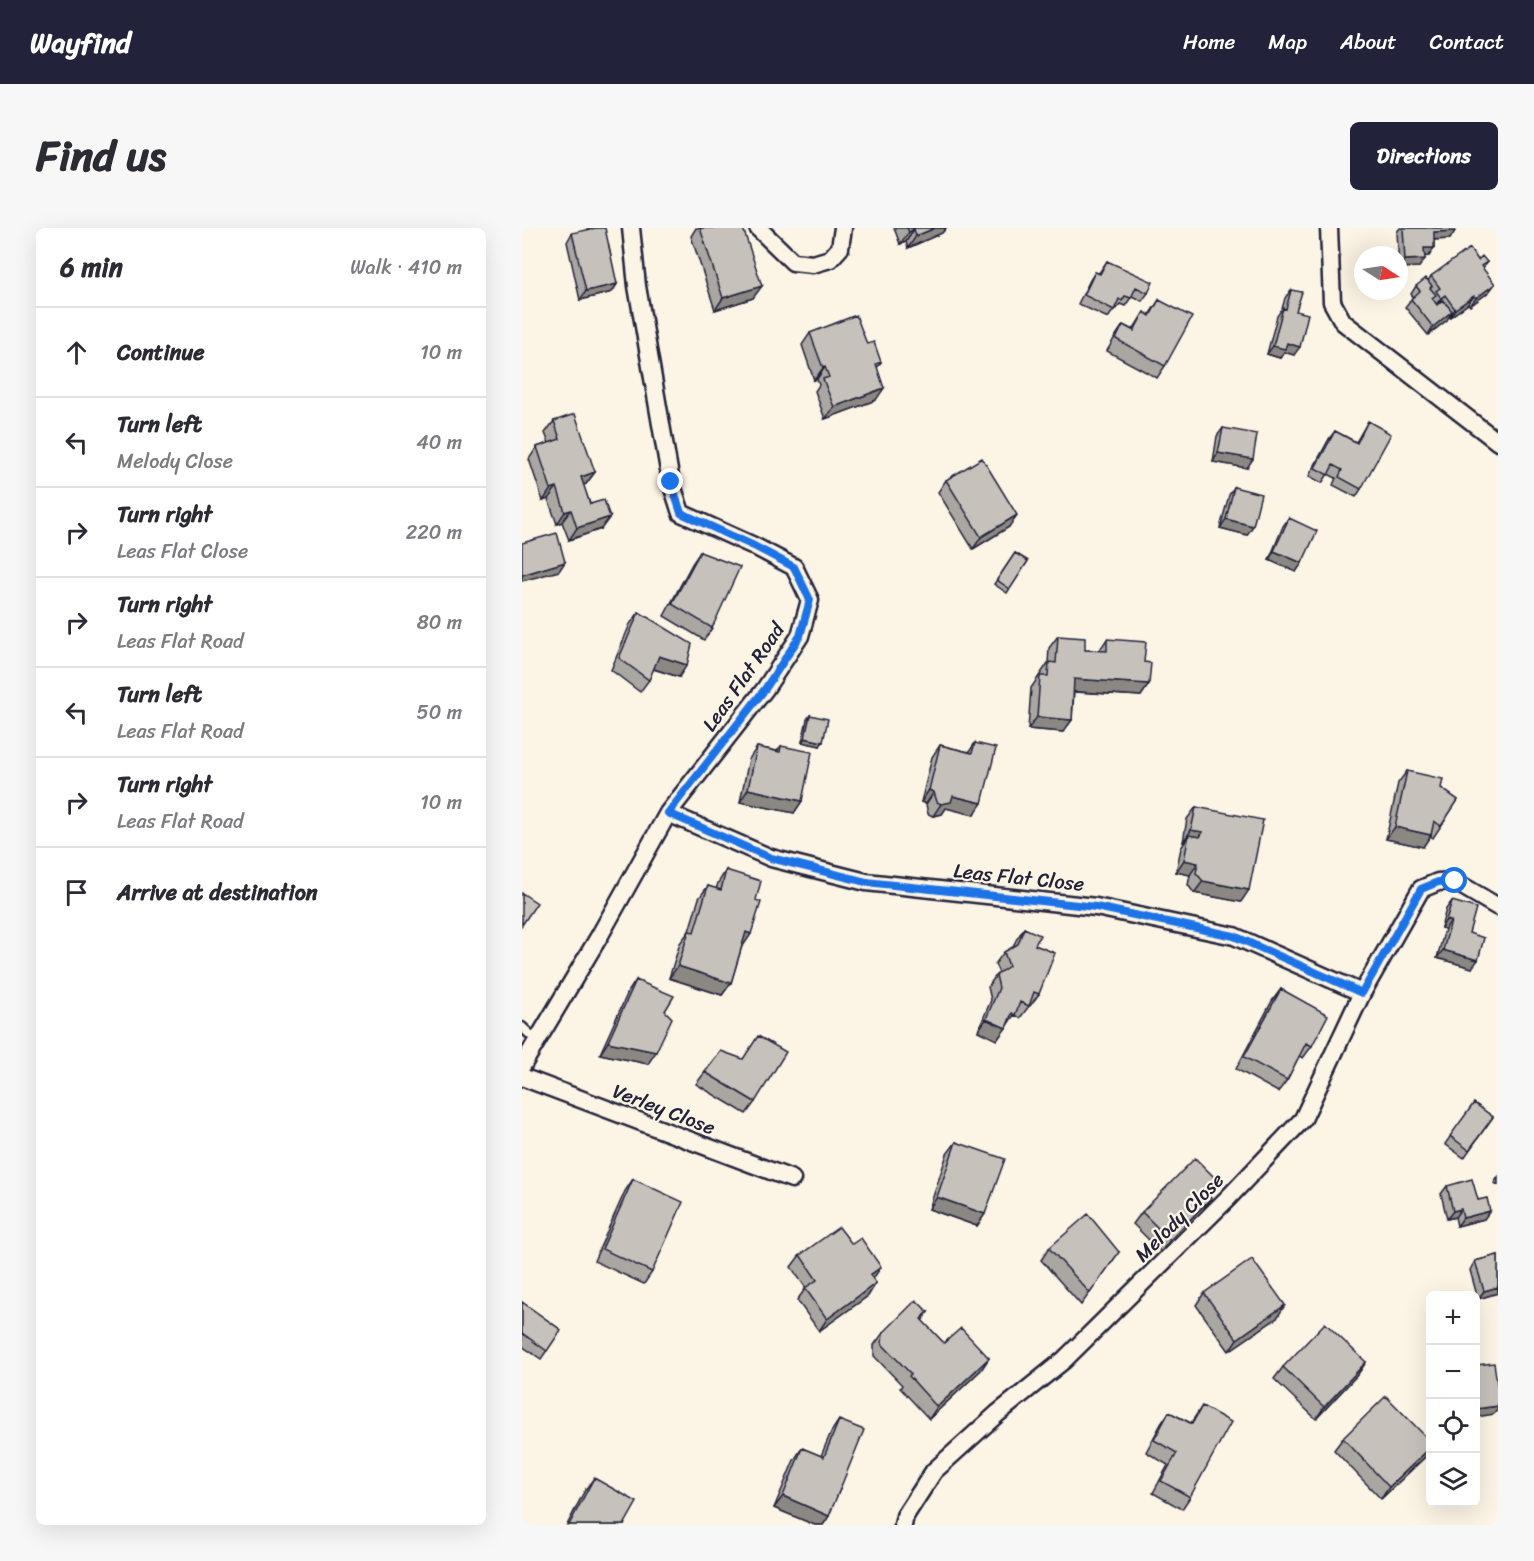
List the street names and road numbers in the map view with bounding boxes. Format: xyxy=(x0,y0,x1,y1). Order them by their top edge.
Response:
street label: Leas Flat Road xyxy=(693,614,795,739)
street label: Leas Flat Close xyxy=(952,853,1086,902)
street label: Verley Close xyxy=(607,1074,720,1145)
street label: Melody Close xyxy=(1126,1164,1233,1271)

